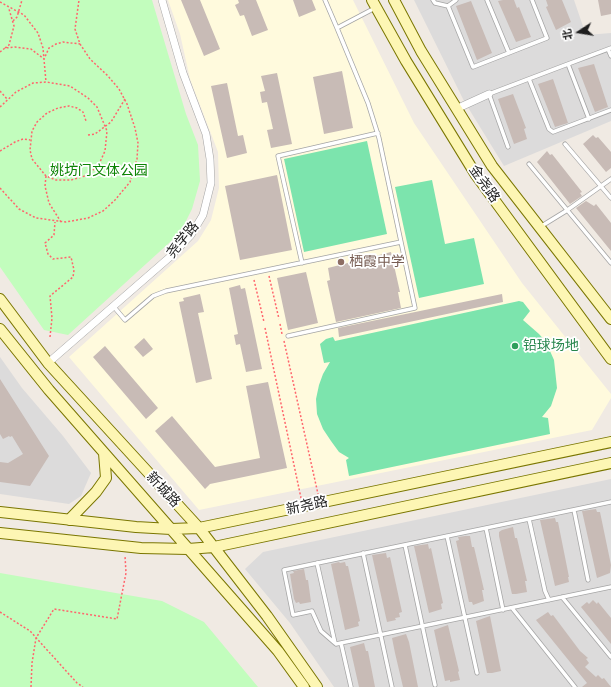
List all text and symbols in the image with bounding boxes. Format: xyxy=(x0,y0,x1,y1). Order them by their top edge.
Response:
north arrow xyxy=(559,12,599,52)
text: 北 xyxy=(560,28,574,41)
street label: 金尧路 xyxy=(465,162,503,206)
park label: 姚坊门文体公园 xyxy=(50,163,148,179)
street label: 尧学路 xyxy=(163,218,203,262)
place label: 栖霞中学 xyxy=(349,254,405,270)
marker: 栖霞中学 xyxy=(336,257,346,267)
place label: 铅球场地 xyxy=(523,338,579,354)
marker: 铅球场地 xyxy=(510,341,520,351)
street label: 新城路 xyxy=(143,469,183,511)
street label: 新尧路 xyxy=(285,493,329,519)

